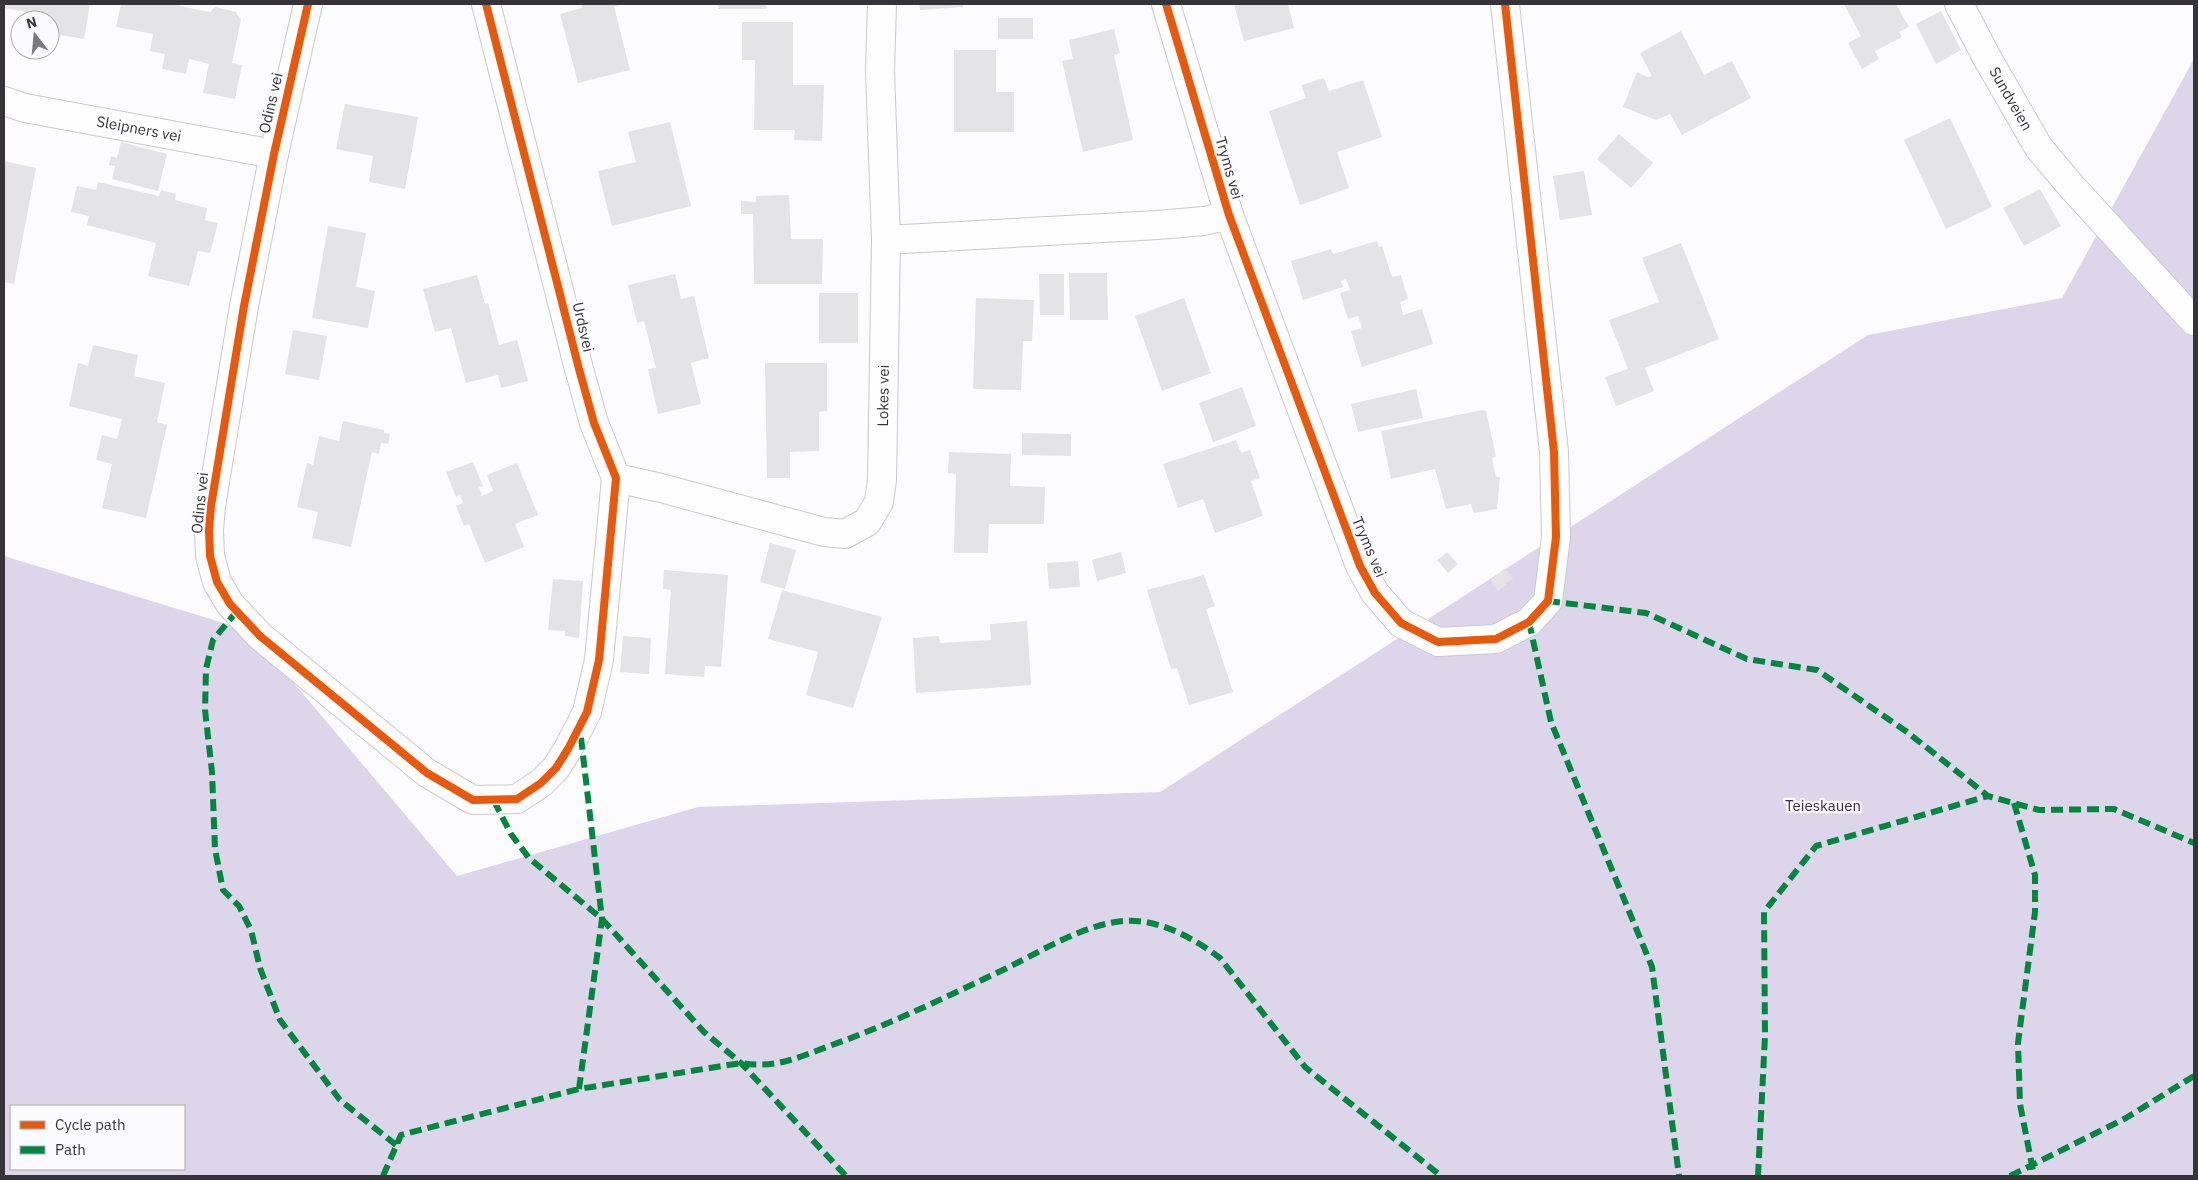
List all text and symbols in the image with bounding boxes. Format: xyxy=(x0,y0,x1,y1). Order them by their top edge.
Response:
north arrow xyxy=(10,10,60,60)
text: N xyxy=(24,12,39,33)
street label: Sundveien xyxy=(1985,63,2037,134)
street label: Odins vei xyxy=(254,71,287,135)
street label: Sleipners vei xyxy=(95,111,183,146)
street label: Tryms vei xyxy=(1211,134,1247,201)
street label: Urdsvei xyxy=(569,300,598,354)
street label: Lokes vei xyxy=(873,365,893,427)
street label: Odins vei xyxy=(187,471,212,535)
street label: Tryms vei xyxy=(1348,514,1391,580)
park label: Teieskauen xyxy=(1785,796,1861,815)
legend xyxy=(10,1105,185,1170)
text: Cycle path xyxy=(55,1115,126,1134)
text: Path xyxy=(55,1140,86,1159)

